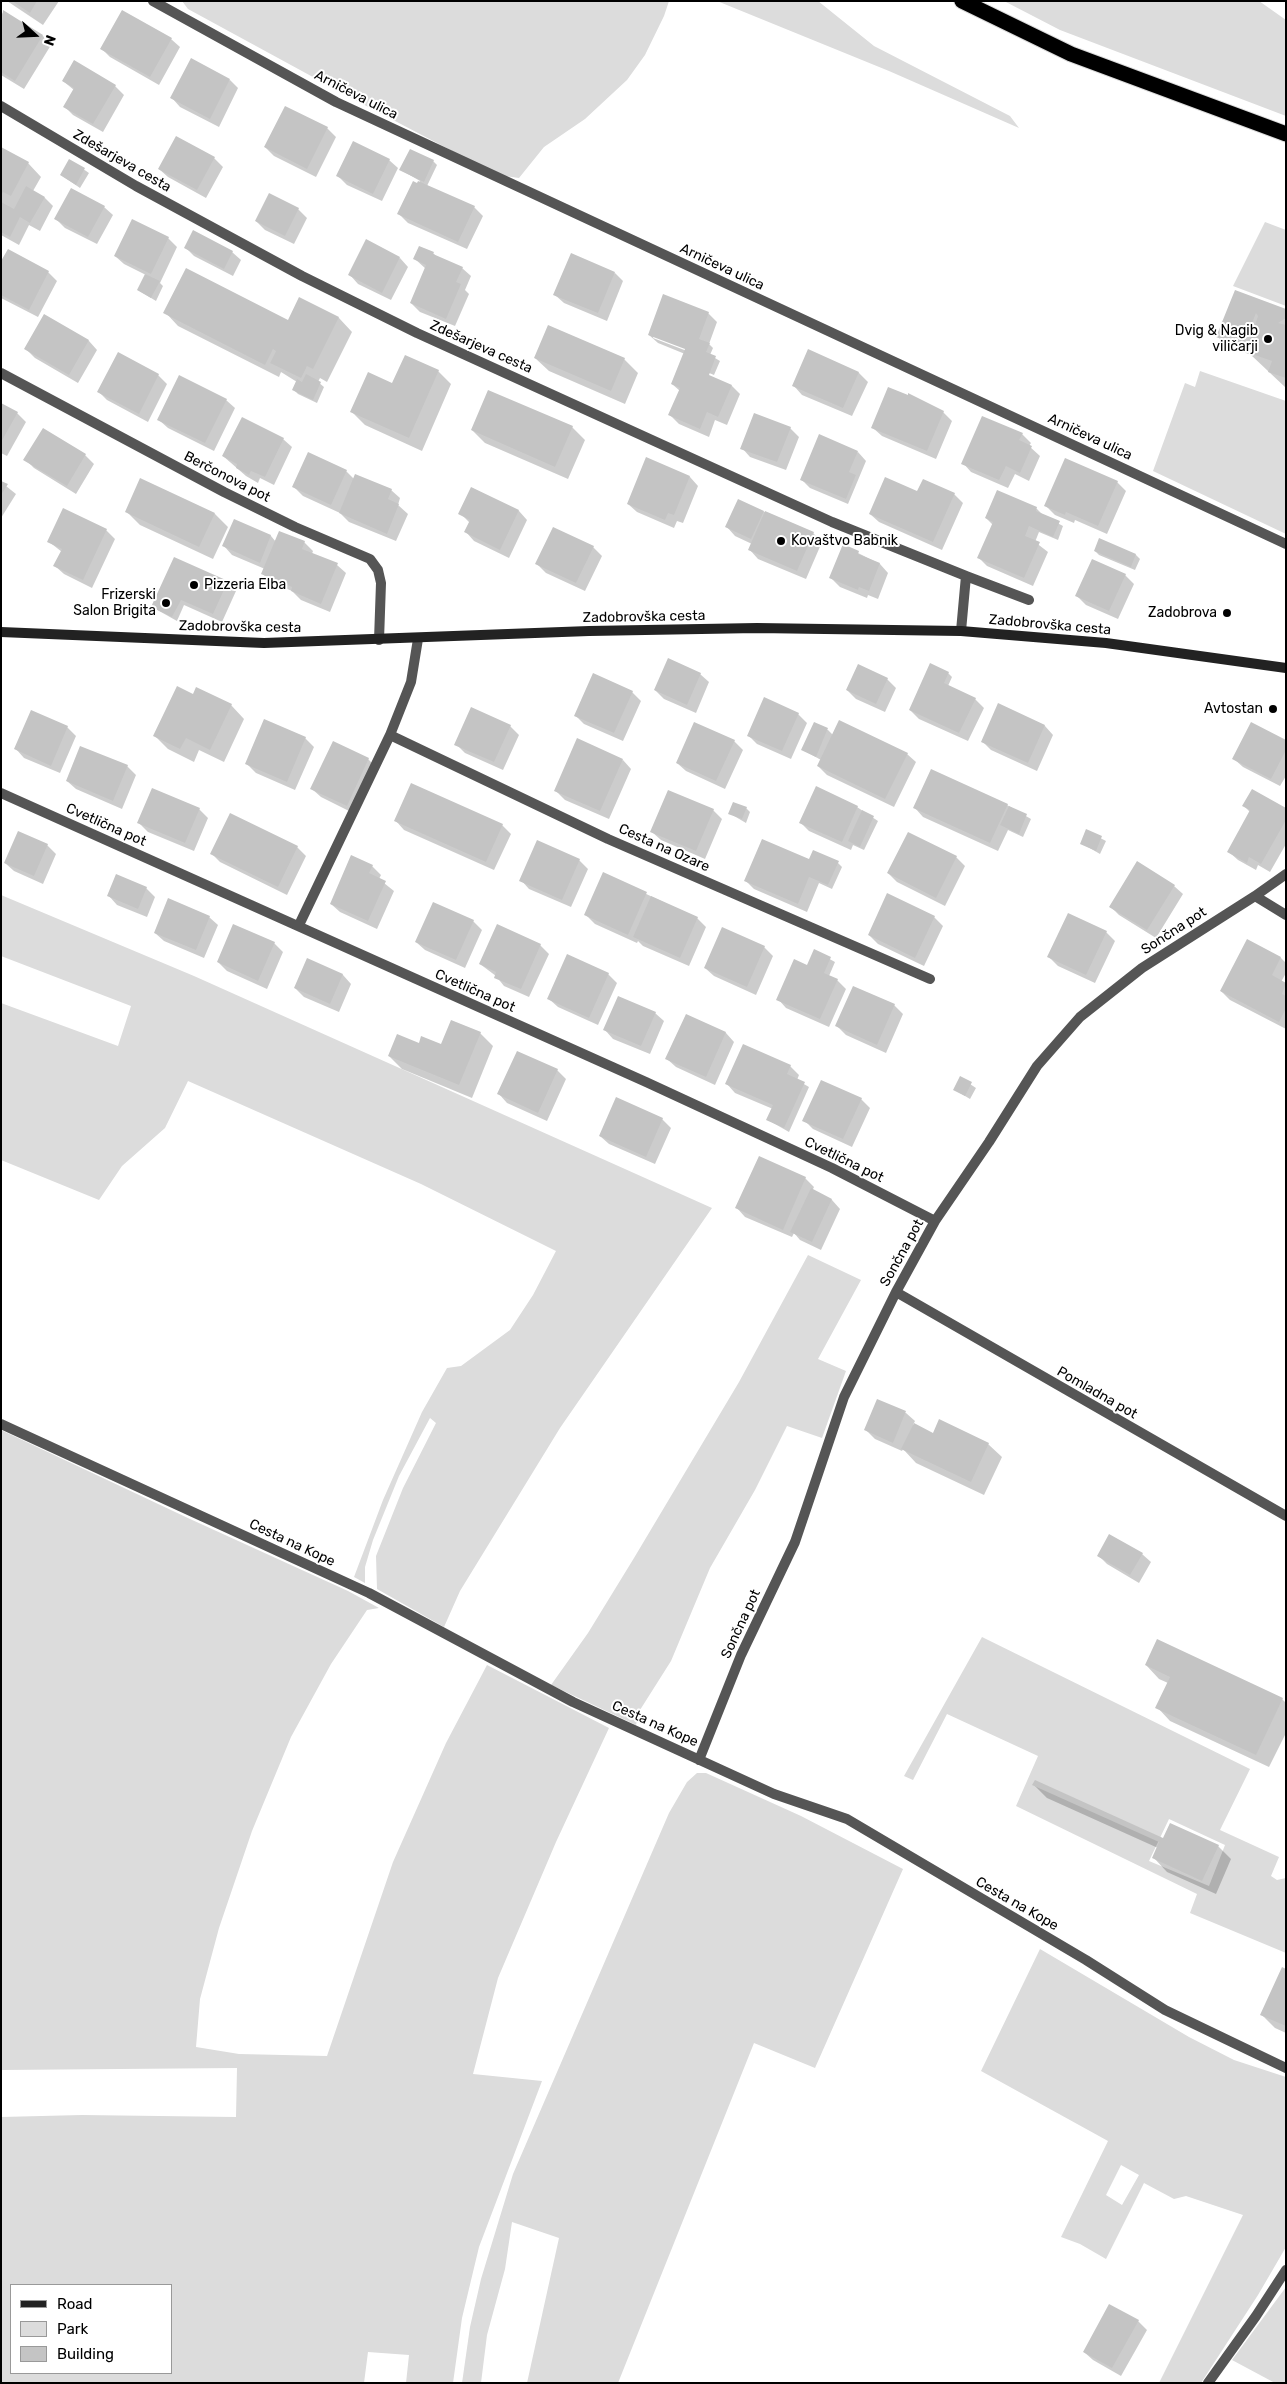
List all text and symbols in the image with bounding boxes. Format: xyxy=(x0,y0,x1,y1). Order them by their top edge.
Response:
north arrow xyxy=(10,10,60,60)
text: N xyxy=(40,33,59,48)
street label: Arničeva ulica xyxy=(312,67,400,123)
street label: Zdešarjeva cesta xyxy=(70,126,174,196)
street label: Arničeva ulica xyxy=(677,240,767,294)
street label: Zdešarjeva cesta xyxy=(427,317,535,377)
place label: Dvig & Nagib viličarji xyxy=(1175,323,1258,356)
marker: Dvig & Nagib viličarji xyxy=(1262,333,1274,345)
street label: Arničeva ulica xyxy=(1045,410,1135,464)
street label: Berčonova pot xyxy=(181,448,273,506)
place label: Kovaštvo Babnik xyxy=(791,533,898,549)
marker: Kovaštvo Babnik xyxy=(775,535,787,547)
place label: Pizzeria Elba xyxy=(204,577,286,593)
marker: Pizzeria Elba xyxy=(188,579,200,591)
place label: Frizerski Salon Brigita xyxy=(73,587,156,620)
marker: Frizerski Salon Brigita xyxy=(160,597,172,609)
place label: Zadobrova xyxy=(1148,605,1217,621)
marker: Zadobrova xyxy=(1221,607,1233,619)
street label: Zadobrovška cesta xyxy=(583,608,705,626)
street label: Zadobrovška cesta xyxy=(988,611,1112,639)
street label: Zadobrovška cesta xyxy=(179,618,301,636)
place label: Avtostan xyxy=(1204,701,1263,717)
marker: Avtostan xyxy=(1267,703,1279,715)
street label: Cvetlična pot xyxy=(63,800,149,850)
street label: Cesta na Ozare xyxy=(616,820,712,876)
street label: Sončna pot xyxy=(1138,904,1210,958)
street label: Cvetlična pot xyxy=(432,966,518,1016)
street label: Cvetlična pot xyxy=(802,1134,886,1186)
street label: Sončna pot xyxy=(877,1216,927,1290)
street label: Pomladna pot xyxy=(1054,1363,1140,1423)
street label: Cesta na Kope xyxy=(246,1516,338,1570)
street label: Sončna pot xyxy=(718,1587,764,1661)
street label: Cesta na Kope xyxy=(609,1697,701,1751)
street label: Cesta na Kope xyxy=(973,1874,1061,1934)
legend xyxy=(10,2284,172,2374)
text: Road xyxy=(57,2295,93,2313)
text: Park xyxy=(57,2320,88,2338)
text: Building xyxy=(57,2345,114,2363)

